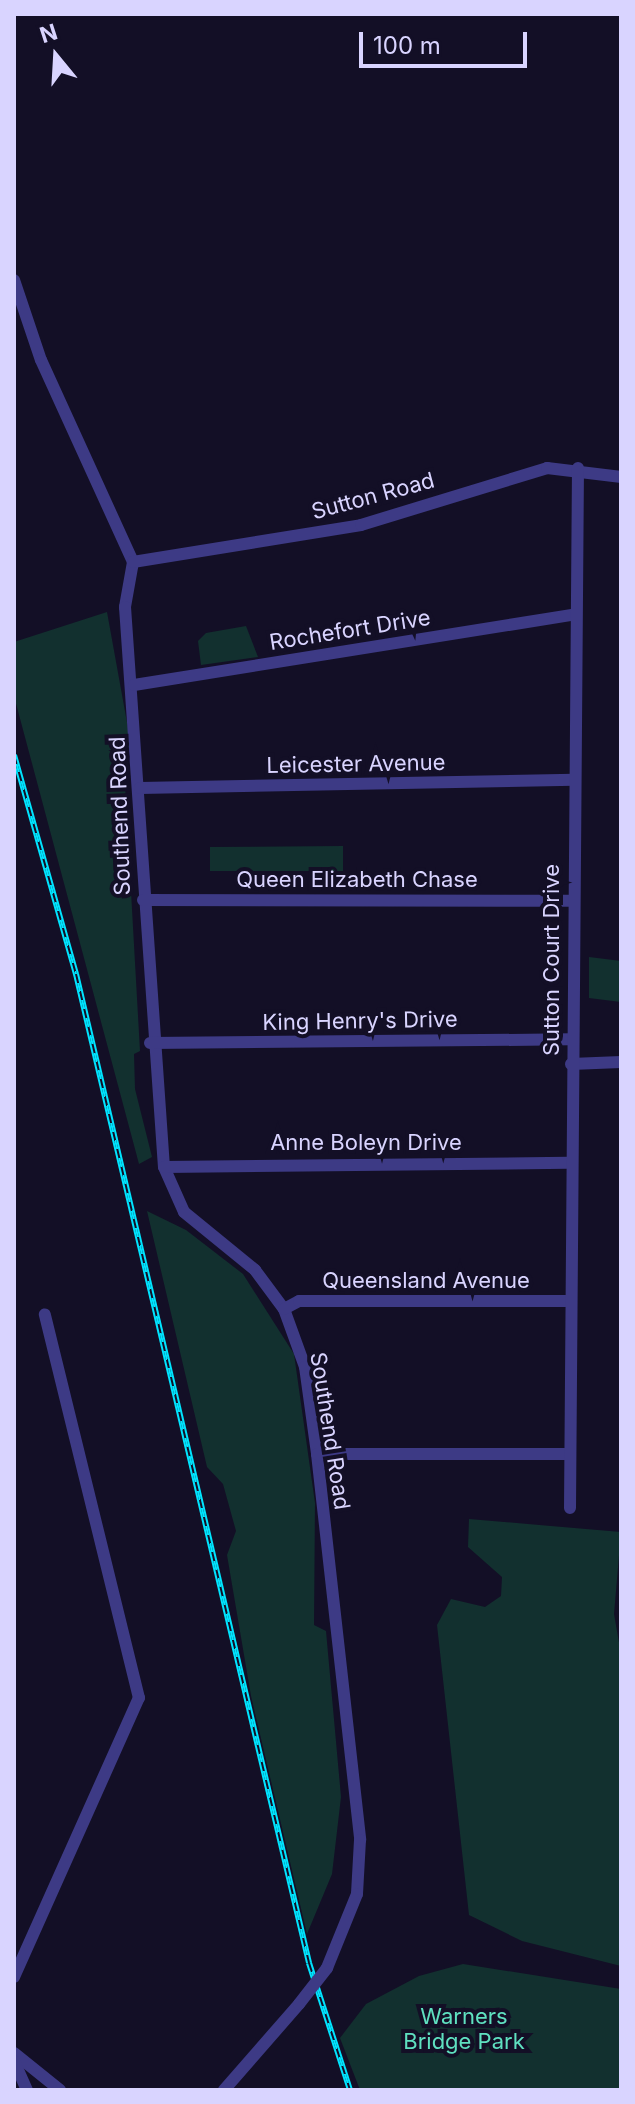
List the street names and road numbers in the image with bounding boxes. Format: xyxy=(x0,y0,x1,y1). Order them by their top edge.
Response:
street label: Sutton Road xyxy=(309,467,437,525)
street label: Rochefort Drive xyxy=(268,604,432,656)
street label: Southend Road xyxy=(104,736,136,896)
street label: Leicester Avenue xyxy=(266,749,446,779)
street label: Sutton Court Drive xyxy=(539,864,565,1056)
street label: Queen Elizabeth Chase xyxy=(236,867,478,893)
street label: King Henry's Drive xyxy=(262,1006,458,1036)
street label: Anne Boleyn Drive xyxy=(270,1130,462,1156)
street label: Queensland Avenue xyxy=(322,1268,530,1294)
street label: Southend Road xyxy=(305,1350,355,1512)

